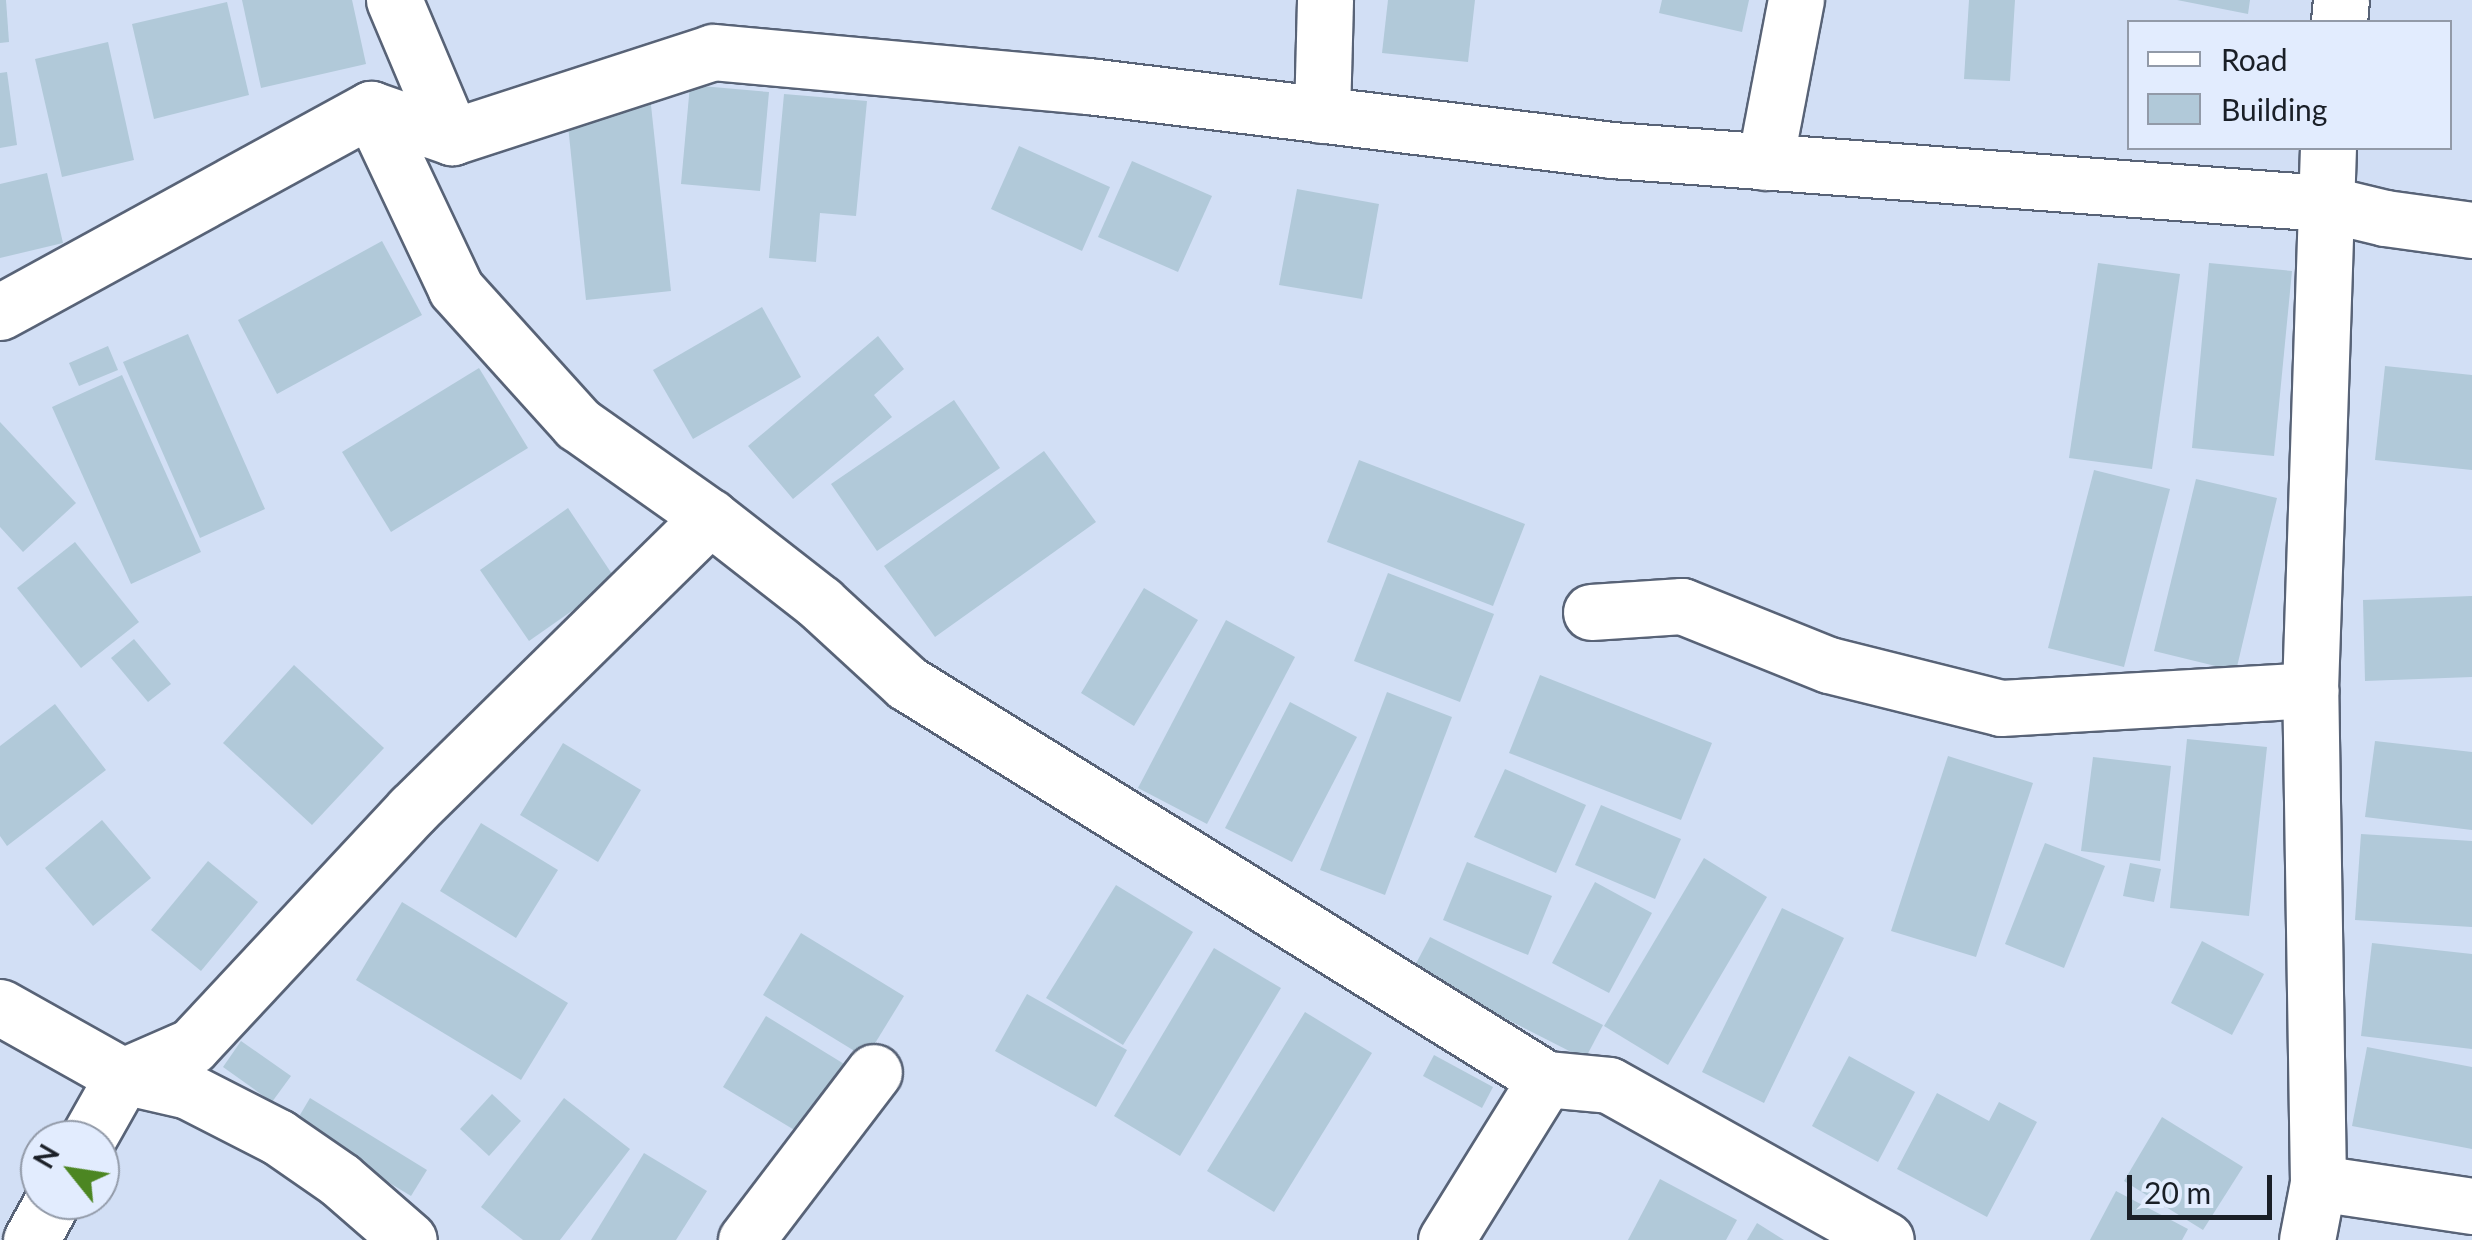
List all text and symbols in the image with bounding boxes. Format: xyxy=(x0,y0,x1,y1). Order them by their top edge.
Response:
legend xyxy=(2127,20,2452,150)
text: Road xyxy=(2221,41,2288,77)
text: Building xyxy=(2221,91,2327,127)
north arrow xyxy=(20,1120,120,1220)
text: N xyxy=(26,1138,66,1174)
scale bar xyxy=(2132,1155,2277,1217)
text: 20 m xyxy=(2144,1174,2211,1210)

